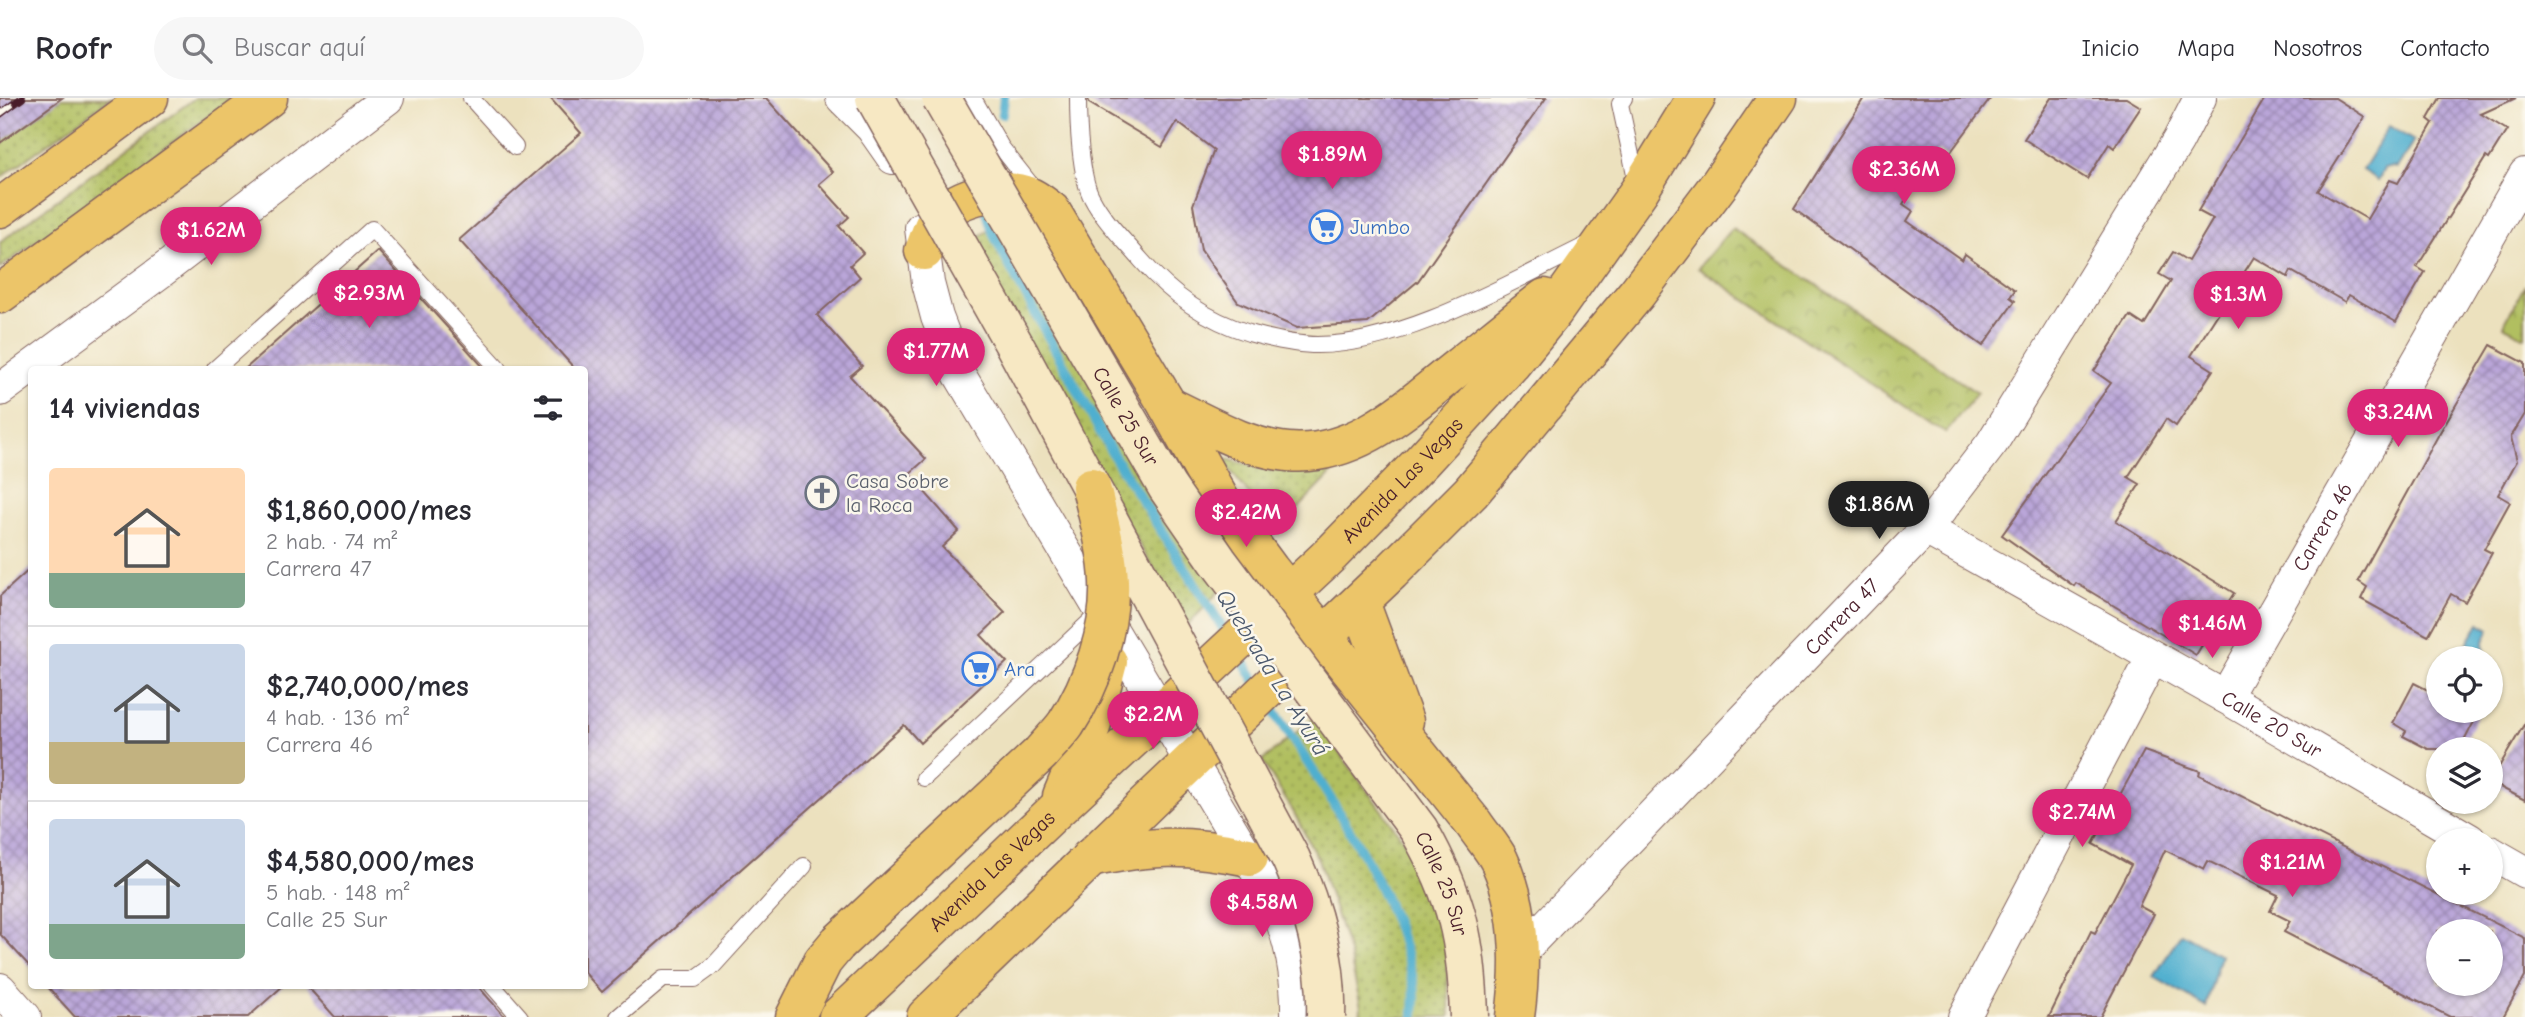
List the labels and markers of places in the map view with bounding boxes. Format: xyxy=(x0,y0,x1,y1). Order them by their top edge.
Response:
pin: $1.89M xyxy=(1275,132,1389,191)
pin: $2.36M xyxy=(1847,146,1961,206)
pin: $1.62M xyxy=(154,208,268,267)
supermarket icon: Jumbo xyxy=(1307,208,1345,246)
place label: Jumbo xyxy=(1350,215,1410,239)
pin: $2.93M xyxy=(312,271,426,330)
pin: $1.3M xyxy=(2189,272,2287,331)
pin: $1.77M xyxy=(879,328,993,388)
pin: $3.24M xyxy=(2341,390,2455,449)
place label: Casa Sobre la Roca xyxy=(846,469,949,517)
church icon: Casa Sobre la Roca xyxy=(803,474,841,512)
pin: $1.86M xyxy=(1822,482,1936,541)
pin: $2.42M xyxy=(1189,490,1303,549)
pin: $1.46M xyxy=(2155,601,2269,660)
supermarket icon: Ara xyxy=(960,650,998,688)
place label: Ara xyxy=(1004,657,1035,681)
pin: $2.2M xyxy=(1104,692,1202,751)
pin: $2.74M xyxy=(2025,790,2139,849)
pin: $1.21M xyxy=(2235,840,2349,899)
pin: $4.58M xyxy=(1205,880,1319,939)

